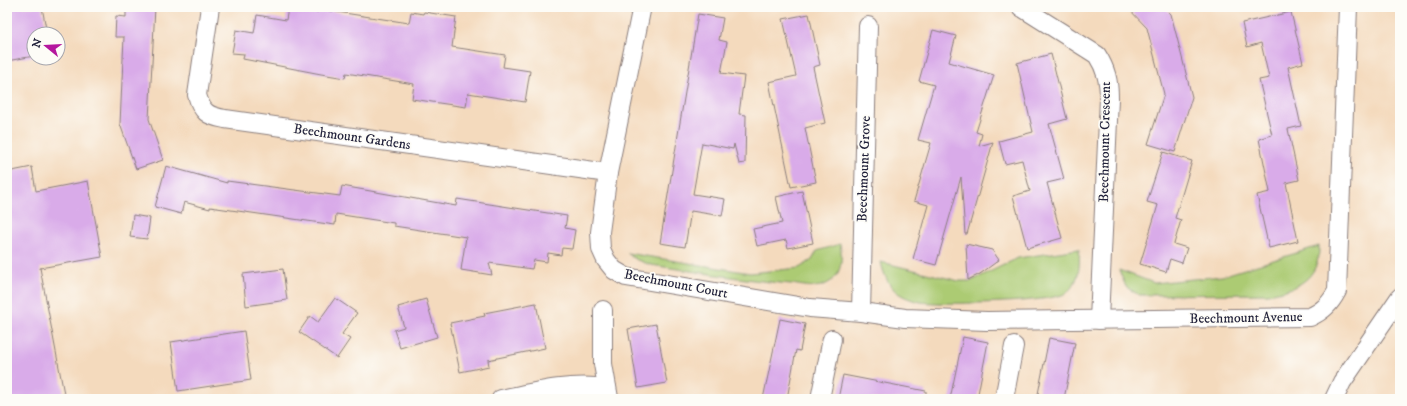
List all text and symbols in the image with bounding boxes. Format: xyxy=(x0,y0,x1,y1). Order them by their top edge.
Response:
north arrow xyxy=(26,26,66,66)
text: N xyxy=(29,37,45,50)
street label: Beechmount Crescent xyxy=(1095,81,1115,203)
street label: Beechmount Grove xyxy=(853,115,875,222)
street label: Beechmount Gardens xyxy=(292,120,412,154)
street label: Beechmount Court xyxy=(623,265,730,303)
street label: Beechmount Avenue xyxy=(1189,308,1303,328)

